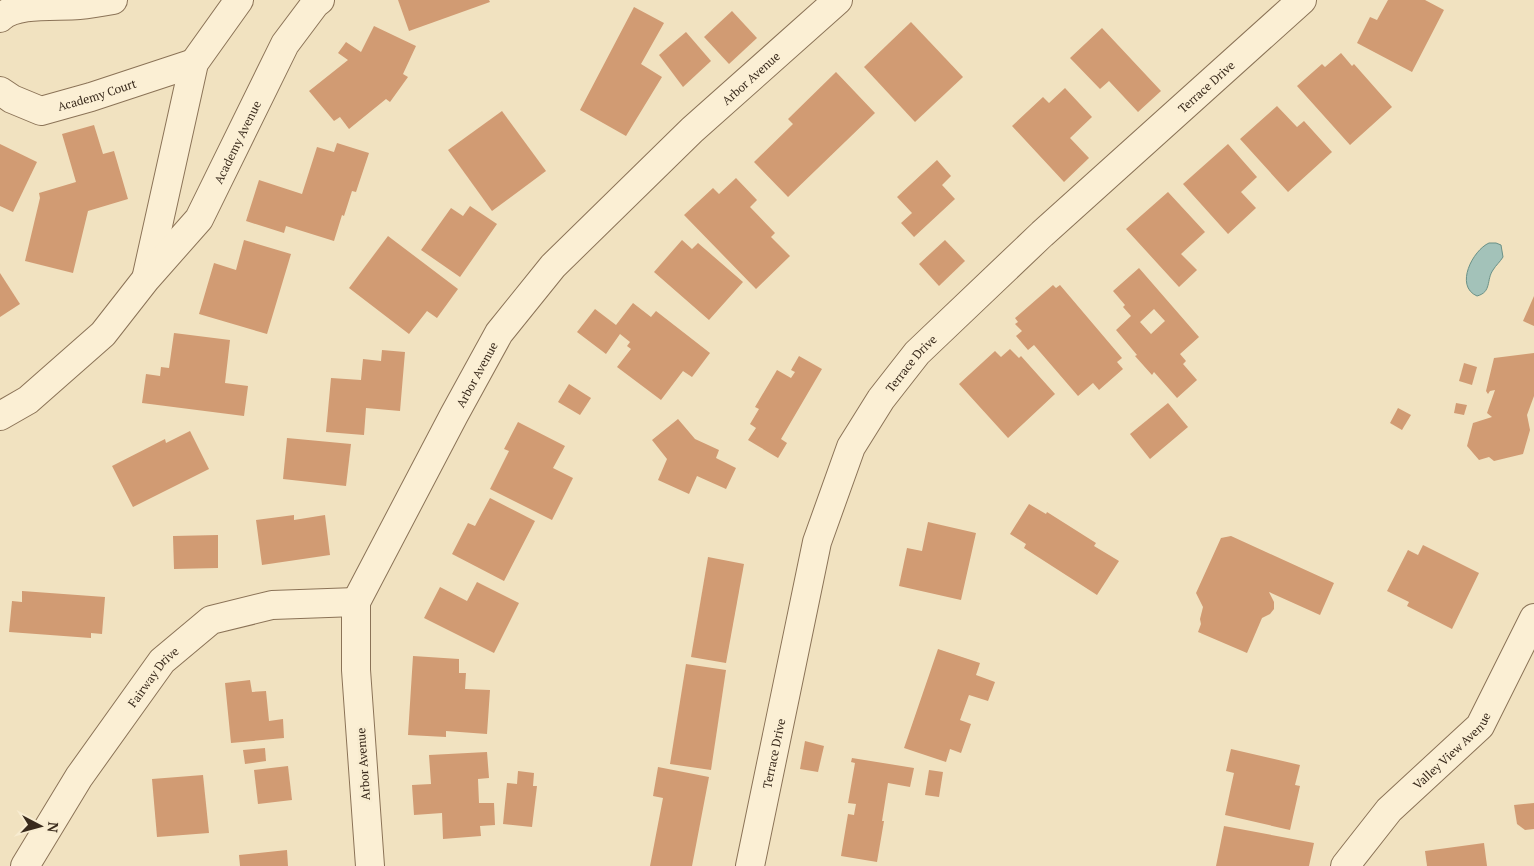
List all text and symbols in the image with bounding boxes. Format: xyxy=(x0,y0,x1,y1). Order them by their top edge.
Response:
street label: Arbor Avenue xyxy=(718,48,783,108)
street label: Terrace Drive xyxy=(1175,57,1237,116)
street label: Academy Court xyxy=(56,75,139,114)
street label: Academy Avenue xyxy=(210,98,264,186)
street label: Terrace Drive xyxy=(882,331,939,395)
street label: Arbor Avenue xyxy=(452,339,500,410)
street label: Fairway Drive xyxy=(124,643,181,710)
street label: Valley View Avenue xyxy=(1410,709,1493,792)
street label: Terrace Drive xyxy=(759,717,788,790)
street label: Arbor Avenue xyxy=(353,727,373,801)
north arrow xyxy=(15,801,65,851)
text: N xyxy=(43,821,63,834)

